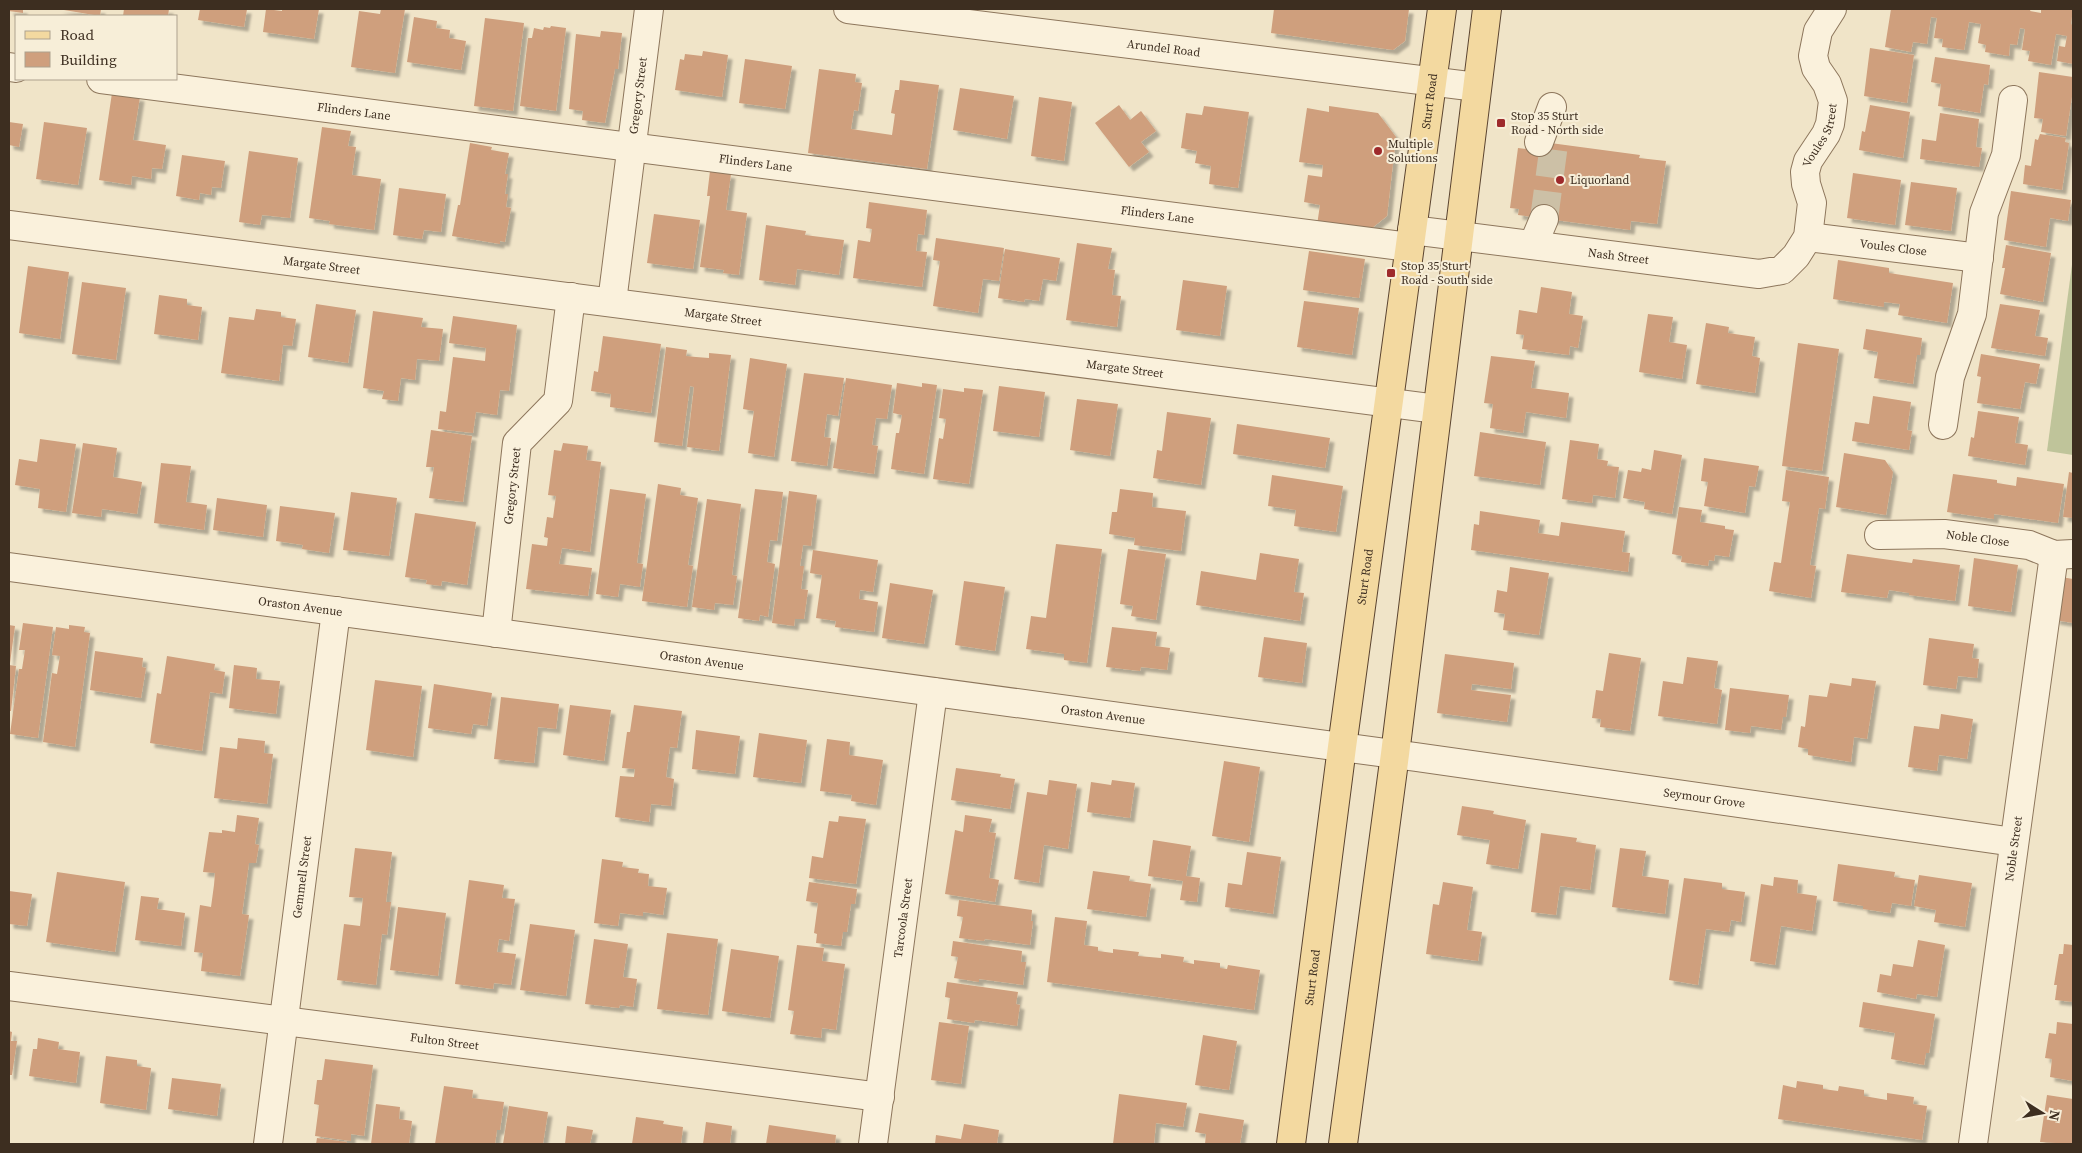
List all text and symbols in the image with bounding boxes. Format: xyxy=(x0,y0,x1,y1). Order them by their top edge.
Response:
legend xyxy=(15,15,178,80)
text: Road xyxy=(60,24,94,45)
street label: Arundel Road xyxy=(1126,36,1201,61)
text: Building xyxy=(60,49,117,70)
street label: Gregory Street xyxy=(625,56,651,135)
street label: Sturt Road xyxy=(1418,72,1441,130)
street label: Flinders Lane xyxy=(316,99,392,124)
street label: Voules Street xyxy=(1799,103,1841,169)
place label: Stop 35 Sturt Road - North side xyxy=(1511,108,1604,138)
marker: Stop 35 Sturt Road - North side xyxy=(1495,117,1507,129)
place label: Multiple Solutions xyxy=(1388,136,1438,166)
marker: Multiple Solutions xyxy=(1372,145,1384,157)
street label: Flinders Lane xyxy=(718,150,793,176)
place label: Liquorland xyxy=(1570,172,1630,188)
marker: Liquorland xyxy=(1554,174,1566,186)
street label: Flinders Lane xyxy=(1120,202,1195,227)
street label: Voules Close xyxy=(1859,235,1928,260)
street label: Nash Street xyxy=(1587,244,1650,268)
street label: Margate Street xyxy=(282,252,361,278)
place label: Stop 35 Sturt Road - South side xyxy=(1401,258,1493,288)
marker: Stop 35 Sturt Road - South side xyxy=(1385,267,1397,279)
street label: Margate Street xyxy=(684,304,763,330)
street label: Margate Street xyxy=(1085,356,1164,382)
street label: Gregory Street xyxy=(500,447,524,525)
street label: Noble Close xyxy=(1945,526,2010,550)
street label: Sturt Road xyxy=(1353,548,1377,606)
street label: Oraston Avenue xyxy=(257,593,343,620)
street label: Oraston Avenue xyxy=(659,647,745,674)
street label: Oraston Avenue xyxy=(1060,701,1146,728)
street label: Seymour Grove xyxy=(1663,784,1746,812)
street label: Noble Street xyxy=(2001,815,2026,882)
street label: Gemmell Street xyxy=(289,835,315,919)
street label: Tarcoola Street xyxy=(890,877,916,959)
street label: Sturt Road xyxy=(1301,948,1324,1006)
street label: Fulton Street xyxy=(409,1029,480,1054)
north arrow xyxy=(2017,1088,2067,1138)
text: N xyxy=(2044,1109,2066,1122)

